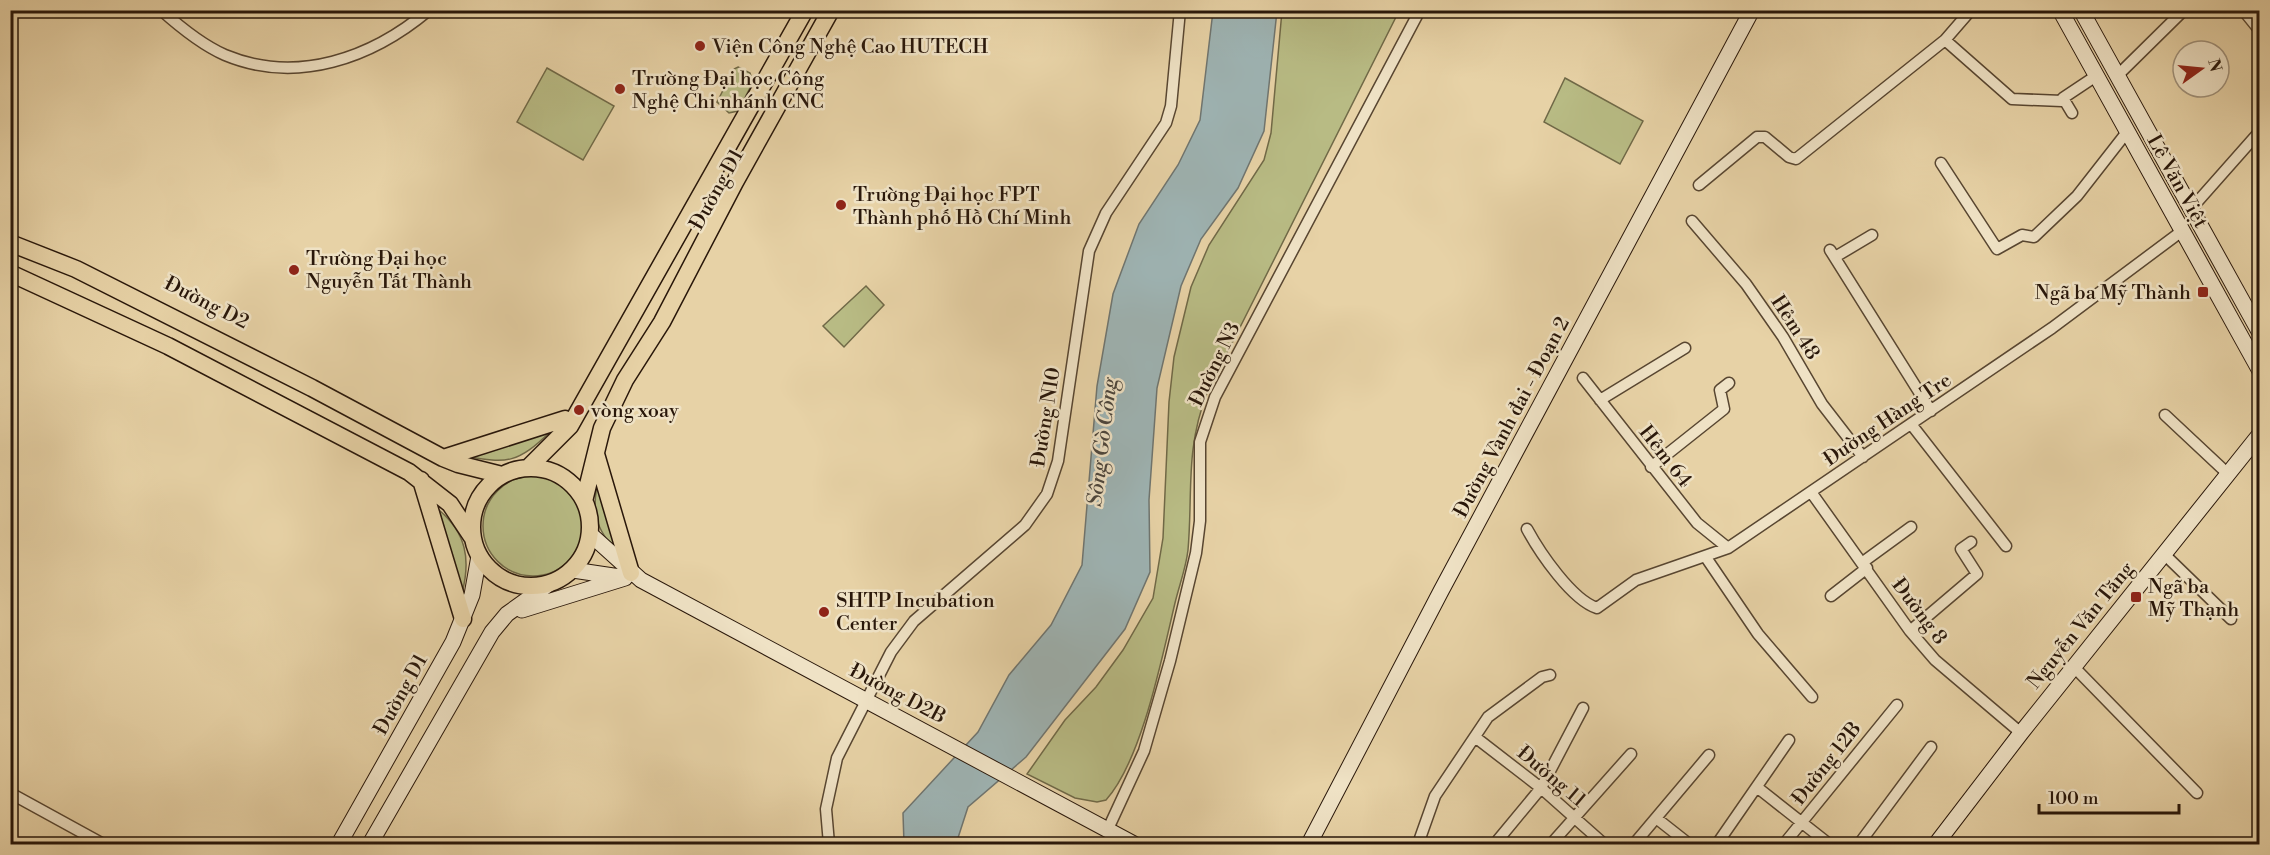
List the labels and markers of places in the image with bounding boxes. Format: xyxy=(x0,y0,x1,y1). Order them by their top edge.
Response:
place label: Viện Công Nghệ Cao HUTECH xyxy=(711,35,988,60)
marker: Viện Công Nghệ Cao HUTECH xyxy=(693,39,707,53)
place label: Trường Đại học Công Nghệ Chi nhánh CNC xyxy=(632,67,825,115)
marker: Trường Đại học Công Nghệ Chi nhánh CNC xyxy=(613,82,627,96)
place label: Trường Đại học FPT Thành phố Hồ Chí Minh xyxy=(853,183,1071,231)
marker: Trường Đại học FPT Thành phố Hồ Chí Minh xyxy=(834,198,848,212)
place label: Trường Đại học Nguyễn Tất Thành xyxy=(306,247,472,295)
marker: Trường Đại học Nguyễn Tất Thành xyxy=(287,263,301,277)
place label: Ngã ba Mỹ Thành xyxy=(2035,281,2191,306)
marker: Ngã ba Mỹ Thành xyxy=(2196,285,2210,299)
place label: vòng xoay xyxy=(590,399,679,424)
marker: vòng xoay xyxy=(572,403,586,417)
place label: Ngã ba Mỹ Thạnh xyxy=(2148,575,2239,623)
place label: SHTP Incubation Center xyxy=(836,589,995,637)
marker: Ngã ba Mỹ Thạnh xyxy=(2129,590,2143,604)
marker: SHTP Incubation Center xyxy=(817,605,831,619)

